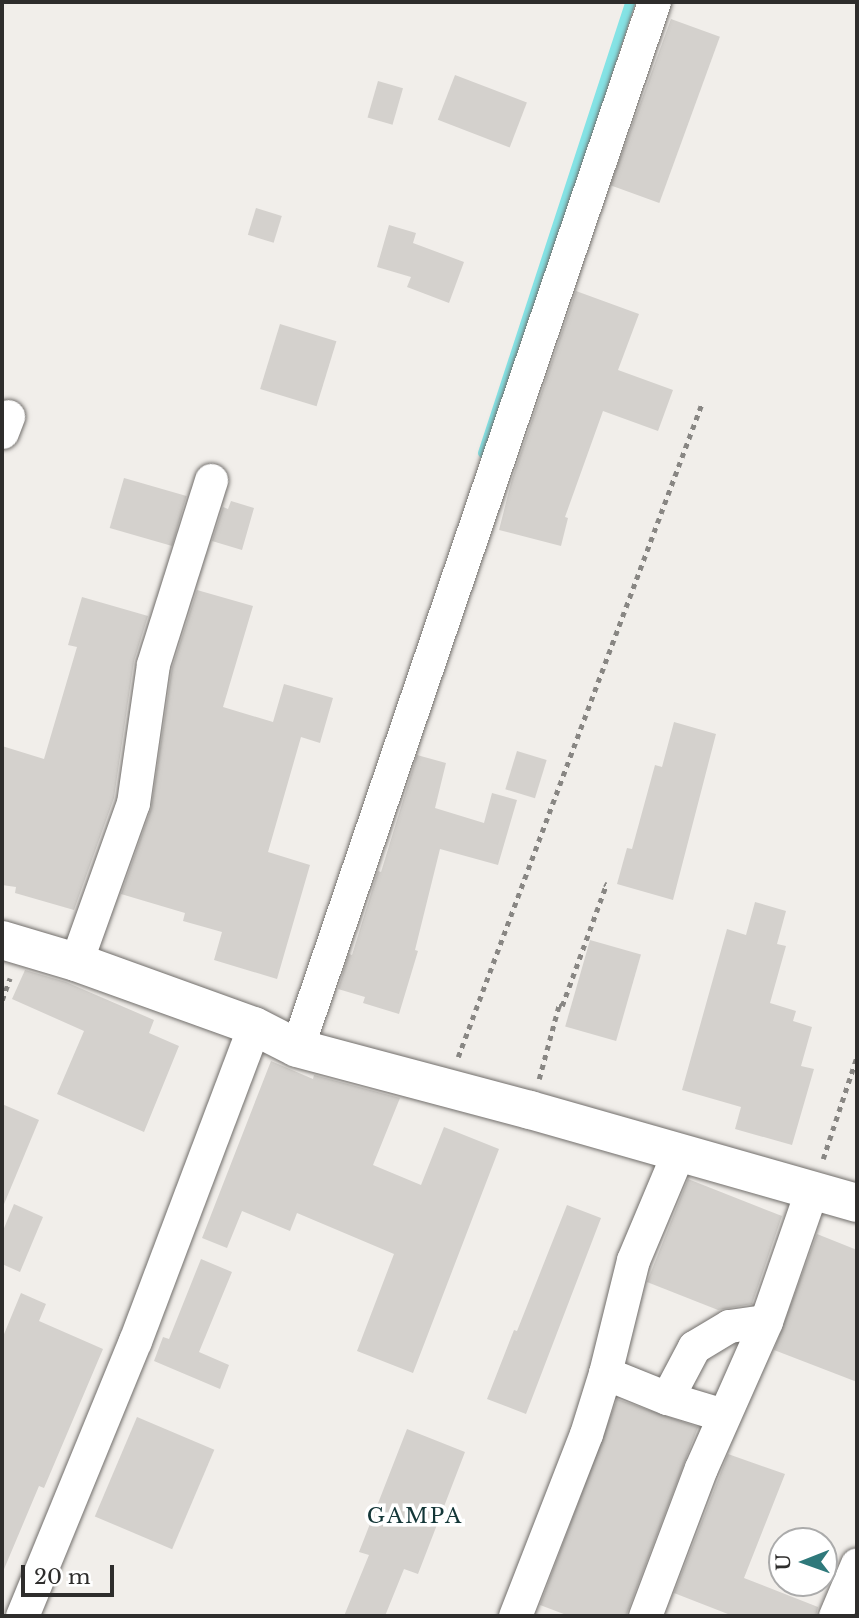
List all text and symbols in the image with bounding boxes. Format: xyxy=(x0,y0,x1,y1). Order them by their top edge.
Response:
district label: GAMPA xyxy=(367,1503,463,1529)
north arrow xyxy=(768,1527,838,1597)
scale bar xyxy=(24,1552,117,1596)
text: U xyxy=(772,1554,795,1571)
text: 20 m xyxy=(34,1564,91,1590)

